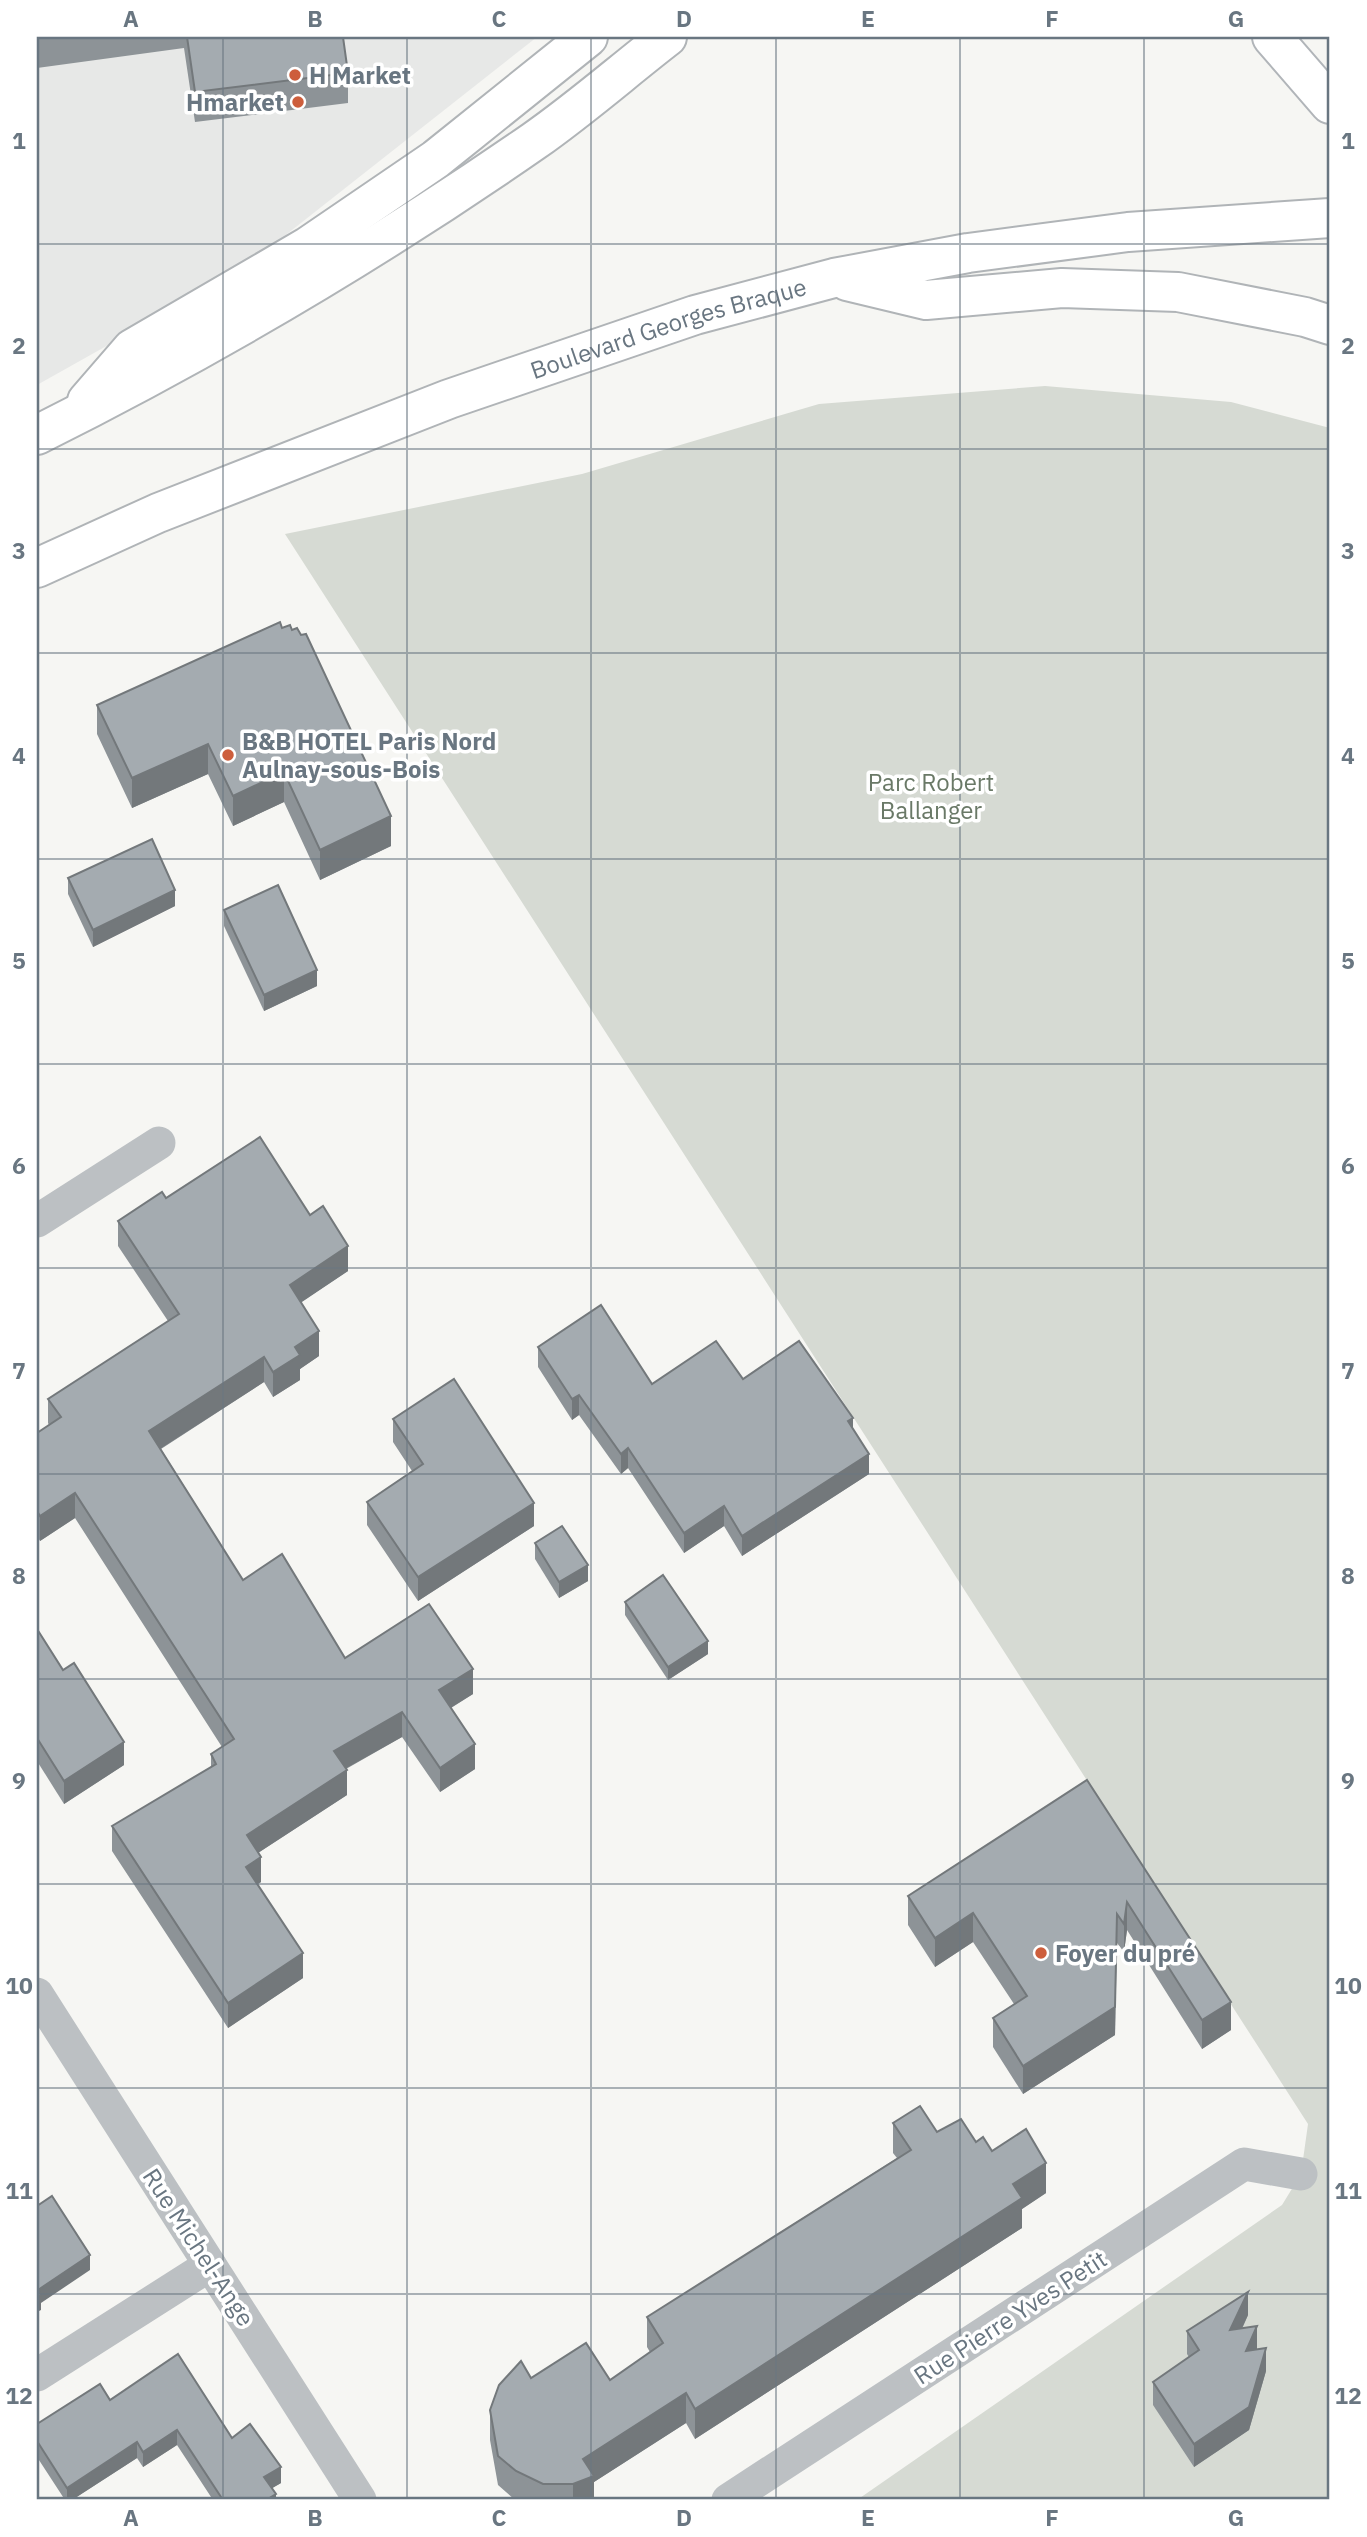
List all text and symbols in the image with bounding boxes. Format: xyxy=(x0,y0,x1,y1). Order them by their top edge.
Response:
text: A xyxy=(123,3,139,33)
text: B xyxy=(307,3,323,33)
text: C xyxy=(492,3,507,33)
text: D xyxy=(676,3,692,33)
text: E xyxy=(861,3,875,33)
text: F xyxy=(1045,3,1059,33)
text: G xyxy=(1228,3,1244,33)
place label: H Market xyxy=(309,59,411,91)
marker: H Market xyxy=(287,67,303,83)
place label: Hmarket xyxy=(186,86,284,118)
marker: Hmarket xyxy=(290,94,306,110)
text: 1 xyxy=(12,125,26,155)
text: 1 xyxy=(1341,125,1355,155)
street label: Boulevard Georges Braque xyxy=(526,270,810,386)
text: 2 xyxy=(12,330,26,360)
text: 2 xyxy=(1341,330,1355,360)
text: 3 xyxy=(12,535,26,565)
text: 3 xyxy=(1341,535,1355,565)
place label: B&B HOTEL Paris Nord Aulnay-sous-Bois xyxy=(242,725,496,785)
text: 4 xyxy=(12,740,26,770)
text: 4 xyxy=(1341,740,1355,770)
marker: B&B HOTEL Paris Nord Aulnay-sous-Bois xyxy=(220,747,236,763)
park label: Parc Robert Ballanger xyxy=(868,766,994,826)
text: 5 xyxy=(12,945,26,975)
text: 5 xyxy=(1341,945,1355,975)
text: 6 xyxy=(12,1150,26,1180)
text: 6 xyxy=(1341,1150,1355,1180)
text: 7 xyxy=(12,1355,26,1385)
text: 7 xyxy=(1341,1355,1355,1385)
text: 8 xyxy=(12,1560,26,1590)
text: 8 xyxy=(1341,1560,1355,1590)
text: 9 xyxy=(12,1765,26,1795)
text: 9 xyxy=(1341,1765,1355,1795)
place label: Foyer du pré xyxy=(1055,1937,1195,1969)
marker: Foyer du pré xyxy=(1033,1945,1049,1961)
text: 10 xyxy=(5,1970,33,2000)
text: 10 xyxy=(1334,1970,1362,2000)
street label: Rue Michel-Ange xyxy=(136,2162,262,2332)
text: 11 xyxy=(5,2175,33,2205)
text: 11 xyxy=(1334,2175,1362,2205)
street label: Rue Pierre Yves Petit xyxy=(907,2243,1113,2391)
text: 12 xyxy=(5,2380,33,2410)
text: 12 xyxy=(1334,2380,1362,2410)
text: A xyxy=(123,2502,139,2532)
text: B xyxy=(307,2502,323,2532)
text: C xyxy=(492,2502,507,2532)
text: D xyxy=(676,2502,692,2532)
text: E xyxy=(861,2502,875,2532)
text: F xyxy=(1045,2502,1059,2532)
text: G xyxy=(1228,2502,1244,2532)

